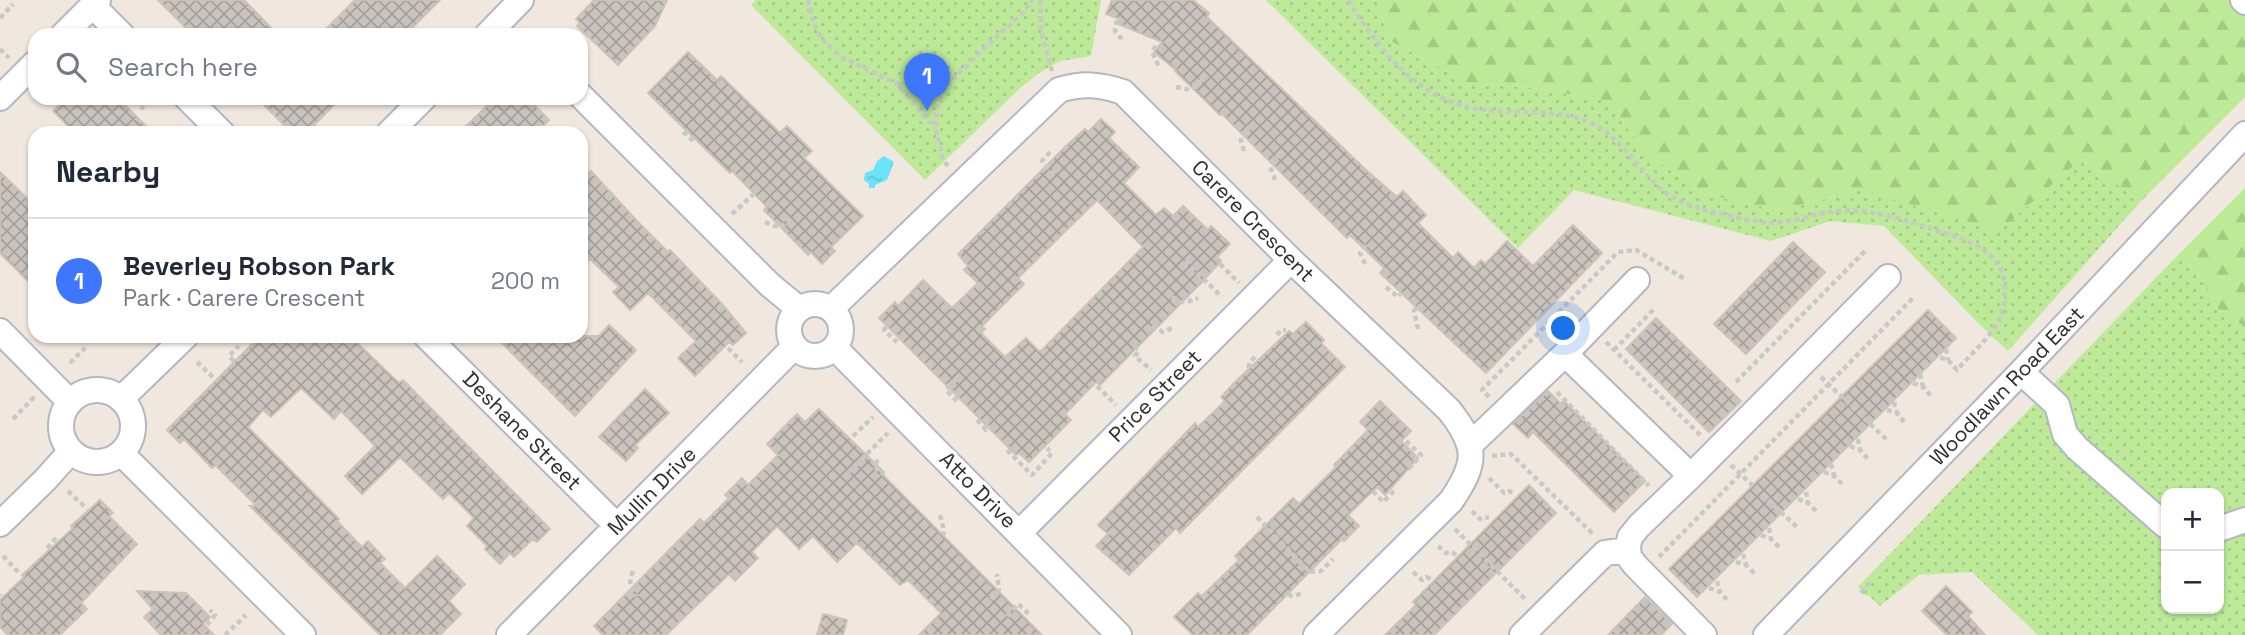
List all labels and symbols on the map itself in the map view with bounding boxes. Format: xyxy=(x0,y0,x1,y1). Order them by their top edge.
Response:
pin: 1 xyxy=(904,53,950,111)
street label: Carere Crescent xyxy=(1186,154,1320,288)
street label: Woodlawn Road East xyxy=(1924,300,2090,471)
your location xyxy=(1546,311,1580,345)
street label: Price Street xyxy=(1103,344,1207,448)
street label: Deshane Street xyxy=(457,366,587,496)
street label: Mullin Drive xyxy=(601,440,702,541)
street label: Atto Drive xyxy=(934,445,1023,534)

